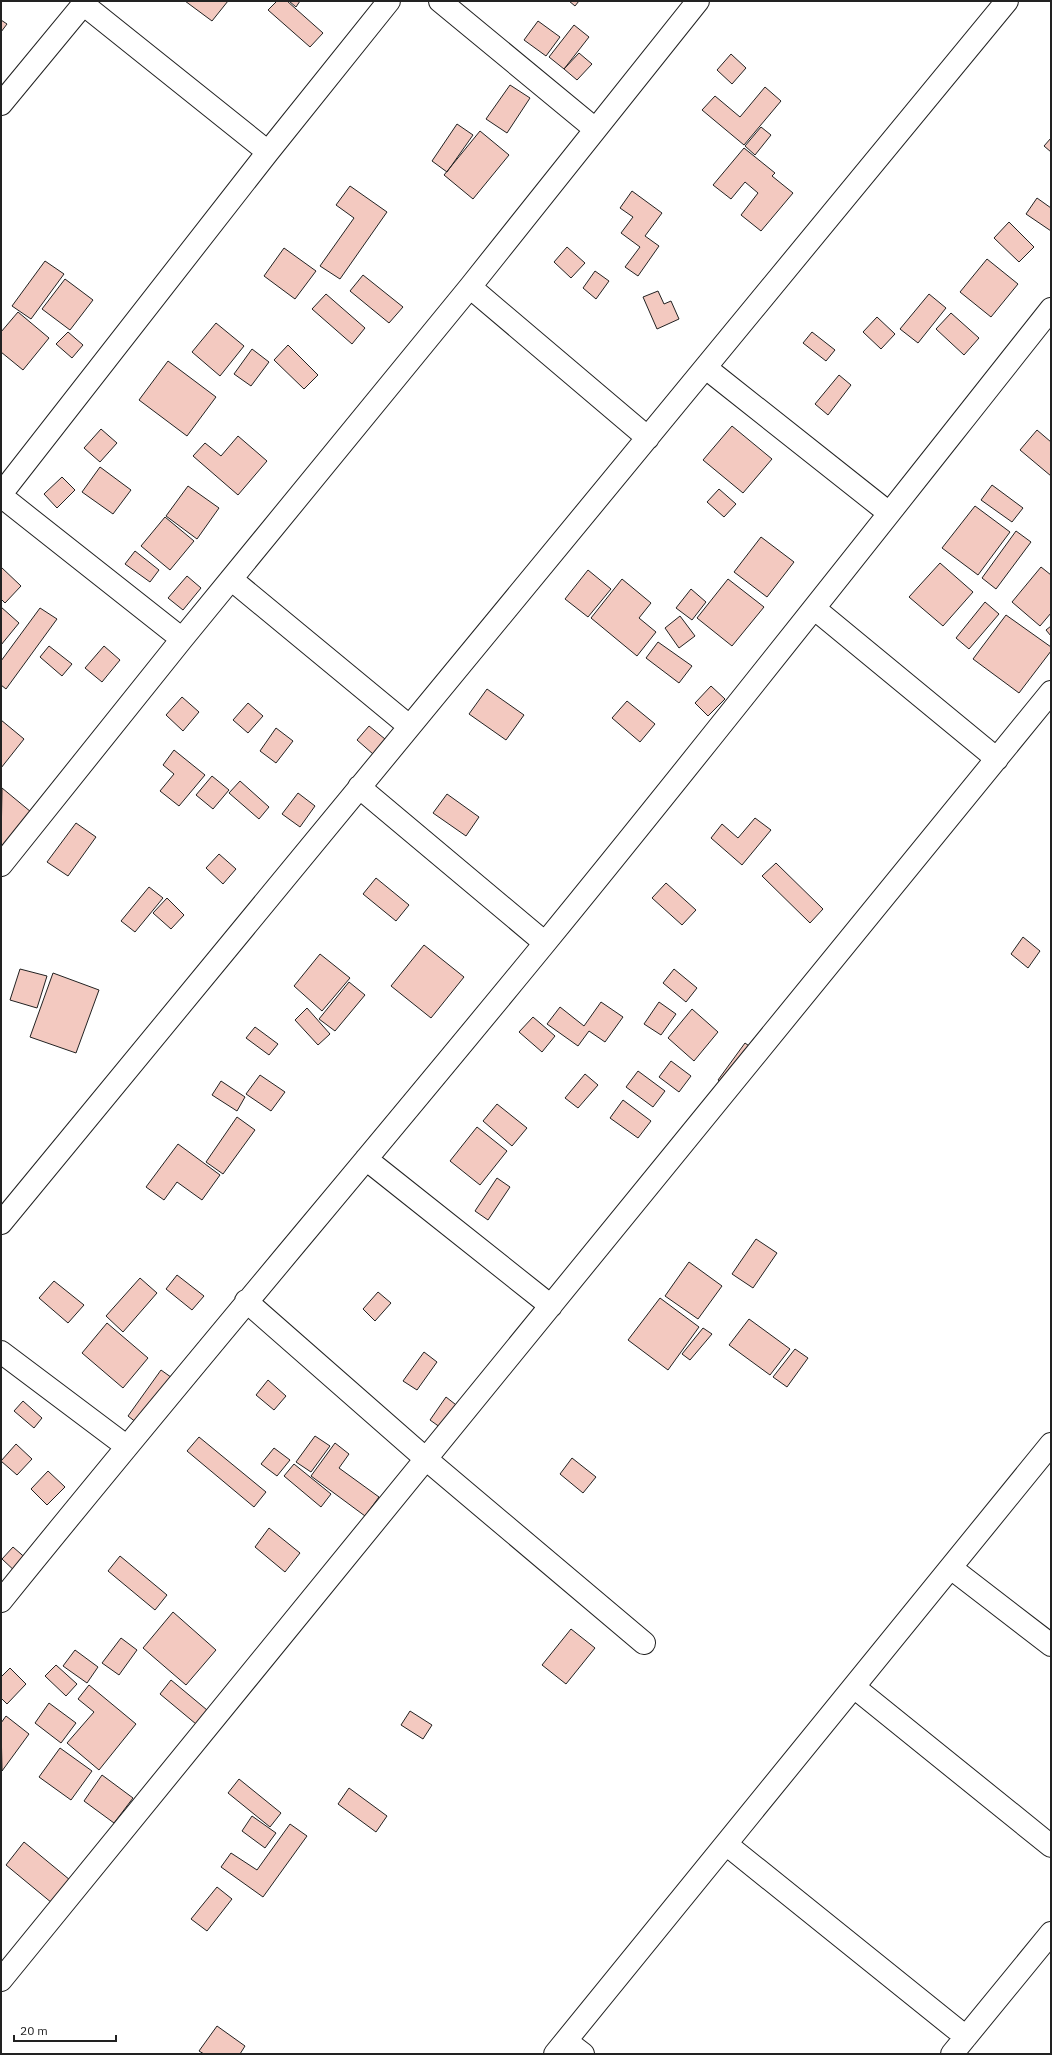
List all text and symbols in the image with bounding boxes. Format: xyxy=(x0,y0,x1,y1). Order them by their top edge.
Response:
scale bar xyxy=(14,2017,116,2043)
text: 20 m xyxy=(20,2023,48,2038)

